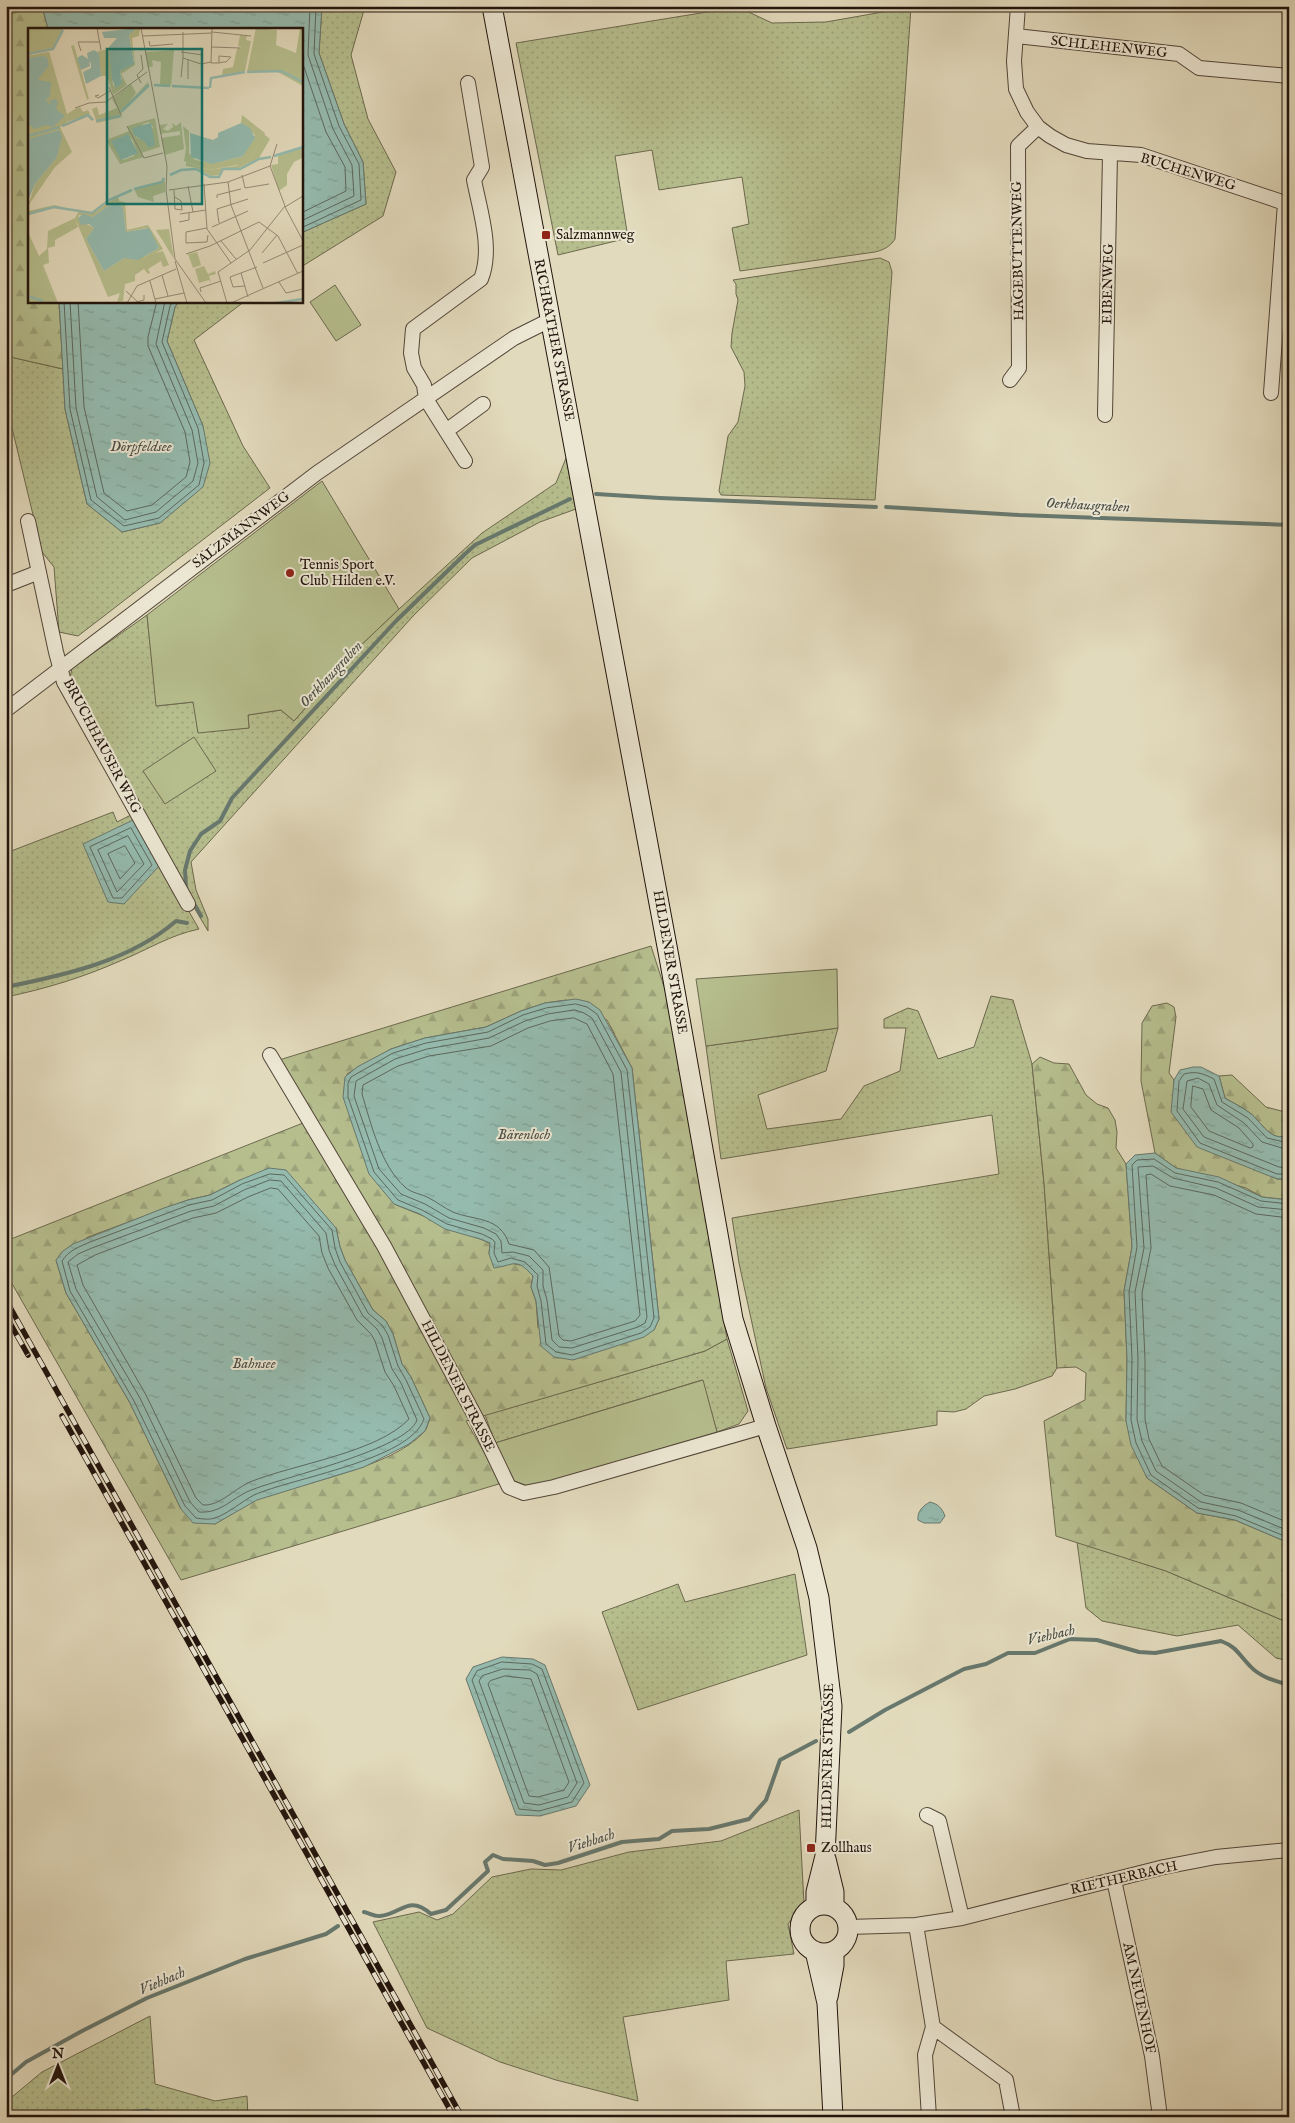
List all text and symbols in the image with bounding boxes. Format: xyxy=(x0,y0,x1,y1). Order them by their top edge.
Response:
inset map xyxy=(28,28,302,302)
street label: SCHLEHENWEG xyxy=(1050,32,1169,62)
street label: BUCHENWEG xyxy=(1138,149,1239,195)
street label: HAGEBUTTENWEG xyxy=(1008,180,1028,321)
place label: Salzmannweg xyxy=(556,226,635,244)
marker: Salzmannweg xyxy=(540,229,552,241)
street label: EIBENWEG xyxy=(1098,242,1118,325)
street label: RICHRATHER STRASSE xyxy=(529,257,579,423)
water label: Dörpfeldsee xyxy=(110,437,172,456)
street label: SALZMANNWEG xyxy=(189,487,294,573)
water label: Oerkhausgraben xyxy=(1045,493,1131,518)
place label: Tennis Sport Club Hilden e.V. xyxy=(300,556,396,590)
marker: Tennis Sport Club Hilden e.V. xyxy=(284,567,296,579)
water label: Oerkhausgraben xyxy=(295,637,367,712)
street label: BRUCHHAUSER WEG xyxy=(59,675,146,817)
street label: HILDENER STRASSE xyxy=(648,889,692,1036)
water label: Bärenloch xyxy=(498,1125,551,1144)
street label: HILDENER STRASSE xyxy=(417,1317,499,1455)
water label: Bahnsee xyxy=(232,1354,276,1373)
water label: Viehbach xyxy=(1025,1620,1077,1650)
street label: HILDENER STRASSE xyxy=(818,1683,838,1829)
water label: Viehbach xyxy=(565,1824,618,1858)
place label: Zollhaus xyxy=(821,1839,872,1857)
marker: Zollhaus xyxy=(805,1842,817,1854)
street label: RIETHERBACH xyxy=(1069,1857,1179,1899)
street label: AM NEUENHOF xyxy=(1118,1940,1160,2055)
water label: Viehbach xyxy=(136,1962,189,1999)
north arrow xyxy=(32,2040,82,2090)
text: N xyxy=(51,2045,64,2063)

